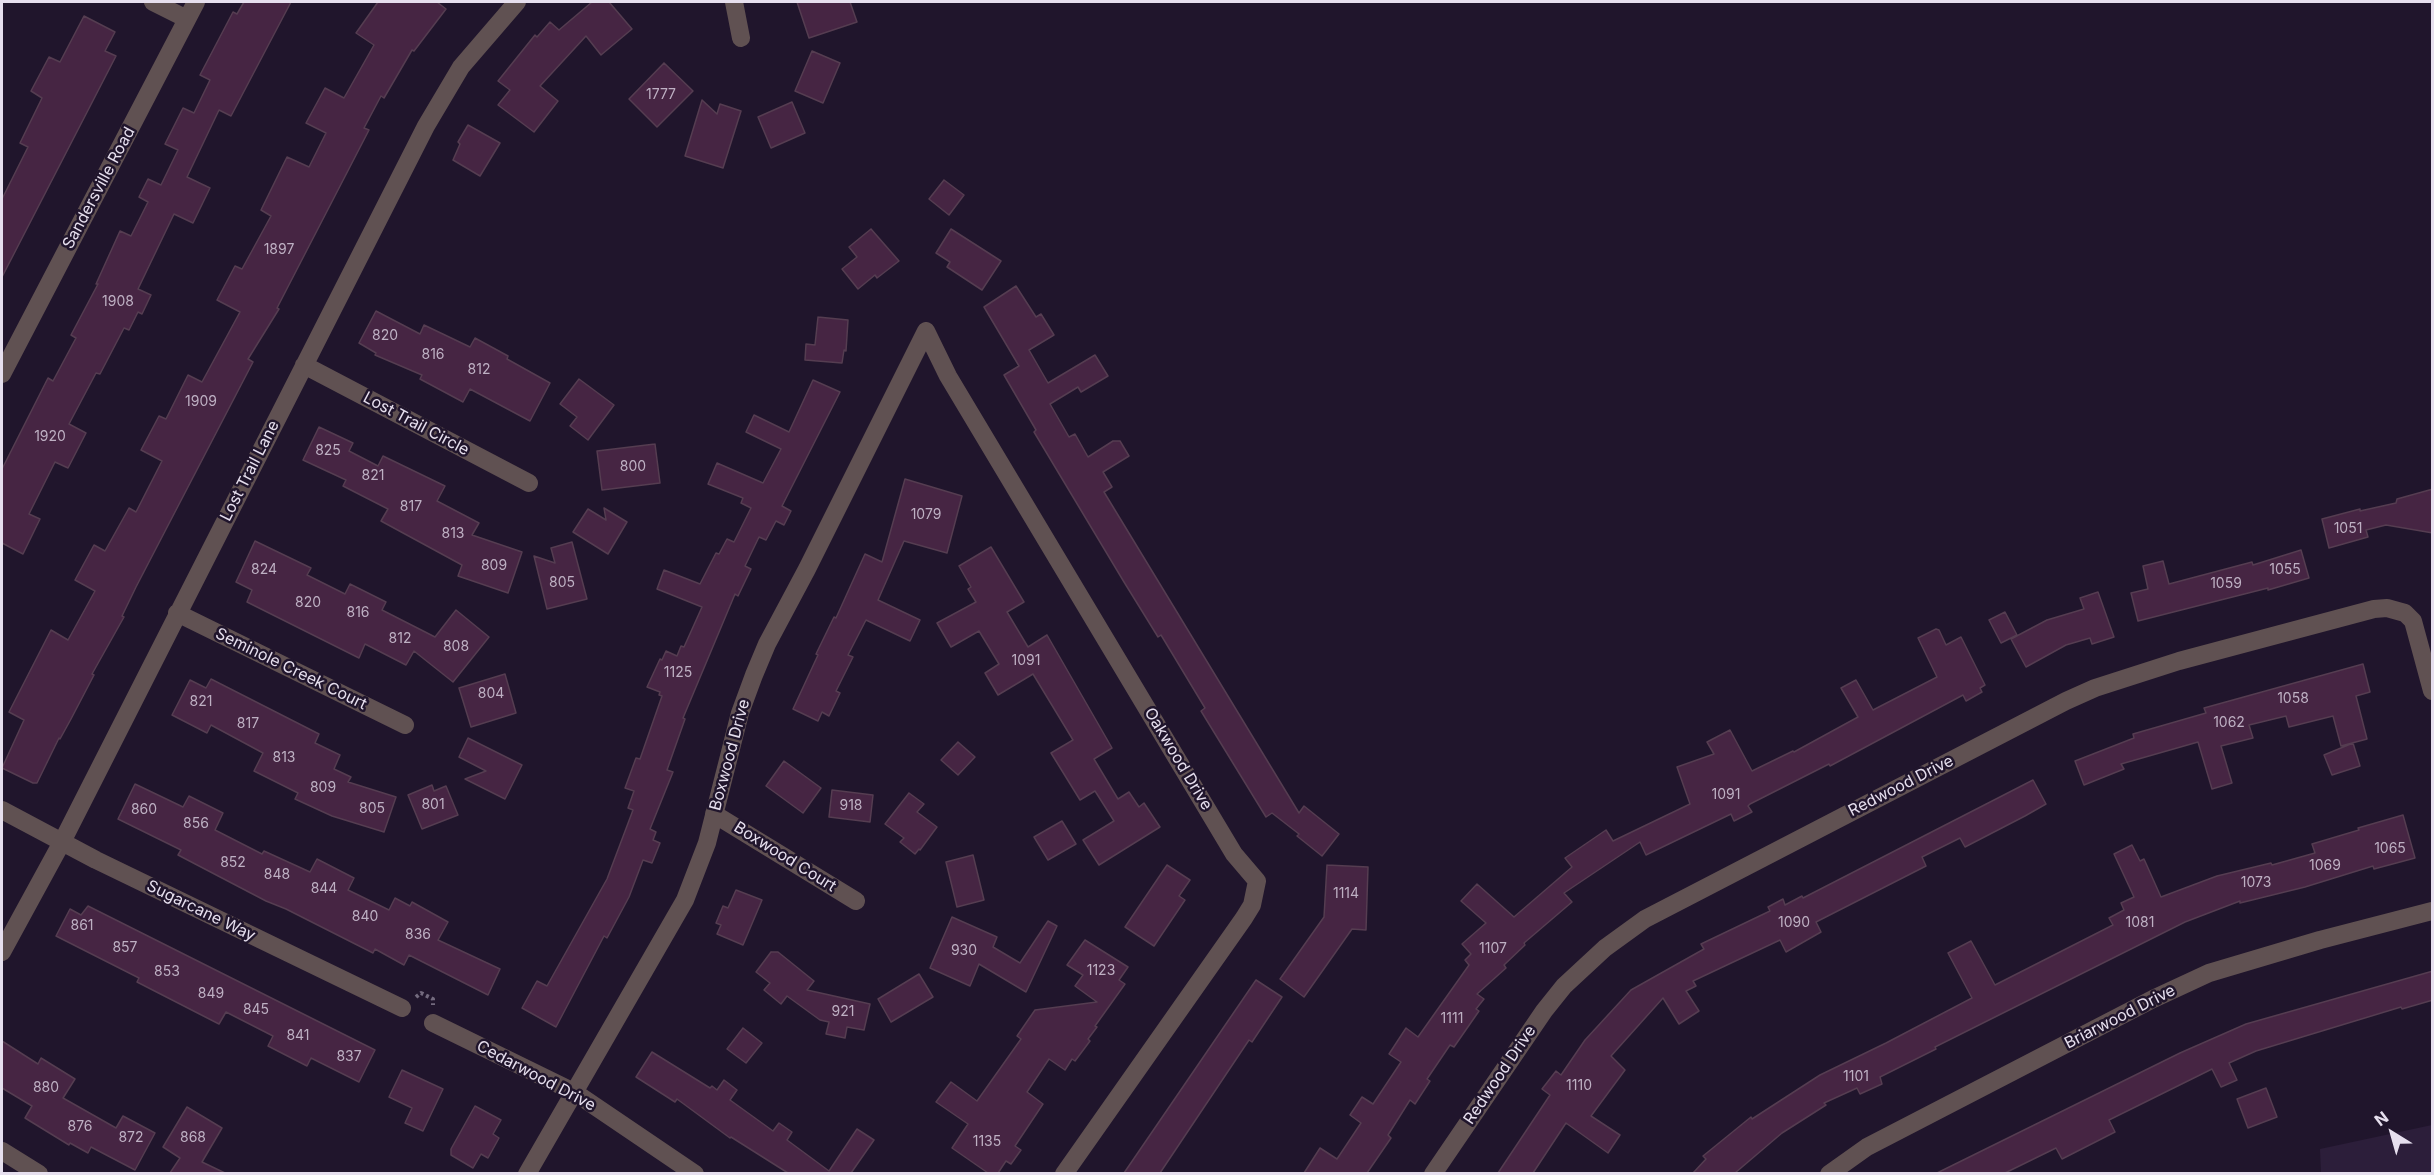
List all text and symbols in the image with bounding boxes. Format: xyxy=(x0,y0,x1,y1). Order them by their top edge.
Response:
house number: 1777 xyxy=(646,87,676,103)
street label: Sandersville Road xyxy=(59,124,139,252)
house number: 1897 xyxy=(264,242,294,258)
house number: 1908 xyxy=(102,294,134,310)
house number: 820 xyxy=(372,328,398,344)
house number: 816 xyxy=(421,347,445,363)
house number: 812 xyxy=(468,362,490,378)
street label: Lost Trail Circle xyxy=(360,388,472,460)
house number: 1909 xyxy=(185,394,217,410)
street label: Lost Trail Lane xyxy=(216,417,284,525)
house number: 1920 xyxy=(34,429,66,445)
house number: 825 xyxy=(315,443,341,459)
house number: 800 xyxy=(620,459,646,475)
house number: 821 xyxy=(362,468,384,484)
house number: 817 xyxy=(400,499,422,515)
house number: 1079 xyxy=(911,507,941,523)
house number: 1051 xyxy=(2334,521,2362,537)
house number: 813 xyxy=(441,526,465,542)
house number: 809 xyxy=(481,558,507,574)
house number: 824 xyxy=(251,562,277,578)
house number: 1055 xyxy=(2269,562,2301,578)
house number: 805 xyxy=(549,575,575,591)
house number: 1059 xyxy=(2210,576,2242,592)
house number: 820 xyxy=(295,595,321,611)
house number: 816 xyxy=(346,605,370,621)
street label: Seminole Creek Court xyxy=(212,624,370,714)
house number: 812 xyxy=(389,631,411,647)
house number: 808 xyxy=(443,639,469,655)
house number: 1091 xyxy=(1012,653,1040,669)
house number: 1125 xyxy=(664,665,692,681)
house number: 804 xyxy=(478,686,504,702)
house number: 1058 xyxy=(2277,691,2309,707)
house number: 821 xyxy=(190,694,212,710)
street label: Boxwood Drive xyxy=(706,697,754,813)
street label: Oakwood Drive xyxy=(1140,704,1216,814)
house number: 1062 xyxy=(2213,715,2245,731)
house number: 817 xyxy=(237,716,259,732)
house number: 813 xyxy=(272,750,296,766)
street label: Redwood Drive xyxy=(1845,751,1957,821)
house number: 809 xyxy=(310,780,336,796)
house number: 1091 xyxy=(1712,787,1740,803)
house number: 801 xyxy=(421,797,445,813)
house number: 918 xyxy=(839,798,863,814)
house number: 805 xyxy=(359,801,385,817)
house number: 860 xyxy=(131,802,157,818)
house number: 856 xyxy=(183,816,209,832)
street label: Boxwood Court xyxy=(730,818,840,896)
house number: 1065 xyxy=(2374,841,2406,857)
house number: 852 xyxy=(220,855,246,871)
house number: 1069 xyxy=(2309,858,2341,874)
house number: 848 xyxy=(264,867,290,883)
house number: 1073 xyxy=(2241,875,2271,891)
street label: Sugarcane Way xyxy=(144,876,258,946)
house number: 844 xyxy=(311,881,337,897)
house number: 1114 xyxy=(1333,886,1359,902)
house number: 840 xyxy=(352,909,378,925)
house number: 1090 xyxy=(1778,915,1810,931)
house number: 1081 xyxy=(2126,915,2154,931)
house number: 861 xyxy=(70,918,94,934)
house number: 836 xyxy=(405,927,431,943)
house number: 857 xyxy=(112,940,138,956)
house number: 1107 xyxy=(1479,941,1507,957)
house number: 930 xyxy=(951,943,977,959)
house number: 1123 xyxy=(1087,963,1115,979)
house number: 853 xyxy=(154,964,180,980)
street label: Briarwood Drive xyxy=(2061,981,2179,1053)
house number: 849 xyxy=(198,986,224,1002)
house number: 845 xyxy=(243,1002,269,1018)
house number: 921 xyxy=(832,1004,854,1020)
house number: 1111 xyxy=(1441,1011,1463,1027)
street label: Redwood Drive xyxy=(1460,1022,1540,1128)
house number: 841 xyxy=(286,1028,310,1044)
street label: Cedarwood Drive xyxy=(473,1037,599,1115)
house number: 837 xyxy=(336,1049,362,1065)
house number: 1101 xyxy=(1843,1069,1869,1085)
house number: 1110 xyxy=(1566,1078,1592,1094)
house number: 880 xyxy=(33,1080,59,1096)
north arrow xyxy=(2362,1103,2422,1163)
text: N xyxy=(2370,1107,2392,1130)
house number: 876 xyxy=(67,1119,93,1135)
house number: 872 xyxy=(118,1130,144,1146)
house number: 868 xyxy=(180,1130,206,1146)
house number: 1135 xyxy=(973,1134,1001,1150)

